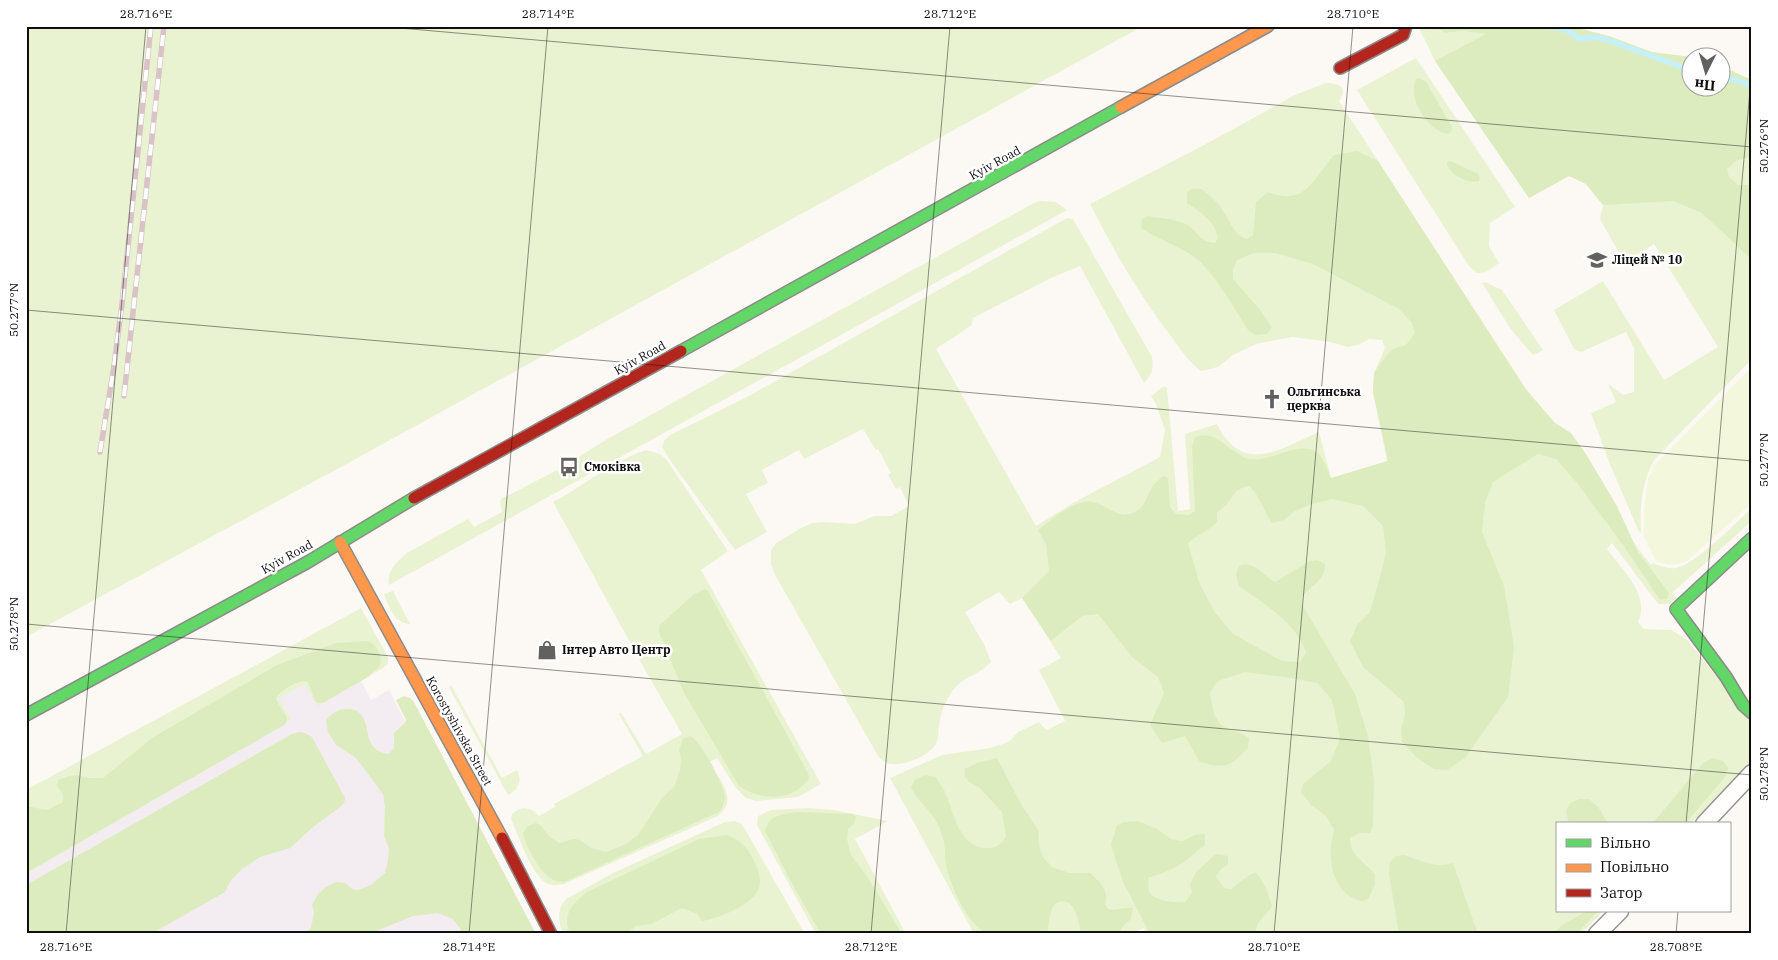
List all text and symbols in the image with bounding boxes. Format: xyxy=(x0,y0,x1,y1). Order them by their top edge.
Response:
text: 28.716°E xyxy=(120,6,172,21)
text: 28.714°E xyxy=(522,6,574,21)
text: 28.712°E xyxy=(924,6,976,21)
text: 28.710°E xyxy=(1327,6,1379,21)
north arrow xyxy=(1680,48,1730,98)
text: Пн xyxy=(1694,75,1716,95)
text: 50.276°N xyxy=(1756,119,1771,173)
street label: Kyiv Road xyxy=(967,142,1023,183)
school or university icon: Ліцей № 10 xyxy=(1586,249,1608,271)
place label: Ліцей № 10 xyxy=(1612,252,1682,267)
text: 50.277°N xyxy=(6,283,21,337)
street label: Kyiv Road xyxy=(612,337,668,378)
place label: Ольгинська церква xyxy=(1287,384,1361,413)
church icon: Ольгинська церква xyxy=(1261,388,1283,410)
text: 50.277°N xyxy=(1756,433,1771,487)
bus stop icon: Смоківка xyxy=(558,456,580,478)
place label: Смоківка xyxy=(584,459,641,474)
street label: Kyiv Road xyxy=(259,536,315,577)
text: 50.278°N xyxy=(6,597,21,651)
shop icon: Інтер Авто Центр xyxy=(536,639,558,661)
place label: Інтер Авто Центр xyxy=(562,642,671,657)
street label: Korostyshivska Street xyxy=(423,673,496,788)
text: 50.278°N xyxy=(1756,747,1771,801)
legend xyxy=(1556,822,1730,912)
text: Вільно xyxy=(1600,833,1650,852)
text: Повільно xyxy=(1600,857,1669,876)
text: Затор xyxy=(1600,883,1643,902)
text: 28.716°E xyxy=(40,939,92,954)
text: 28.714°E xyxy=(443,939,495,954)
text: 28.712°E xyxy=(845,939,897,954)
text: 28.710°E xyxy=(1248,939,1300,954)
text: 28.708°E xyxy=(1650,939,1702,954)

